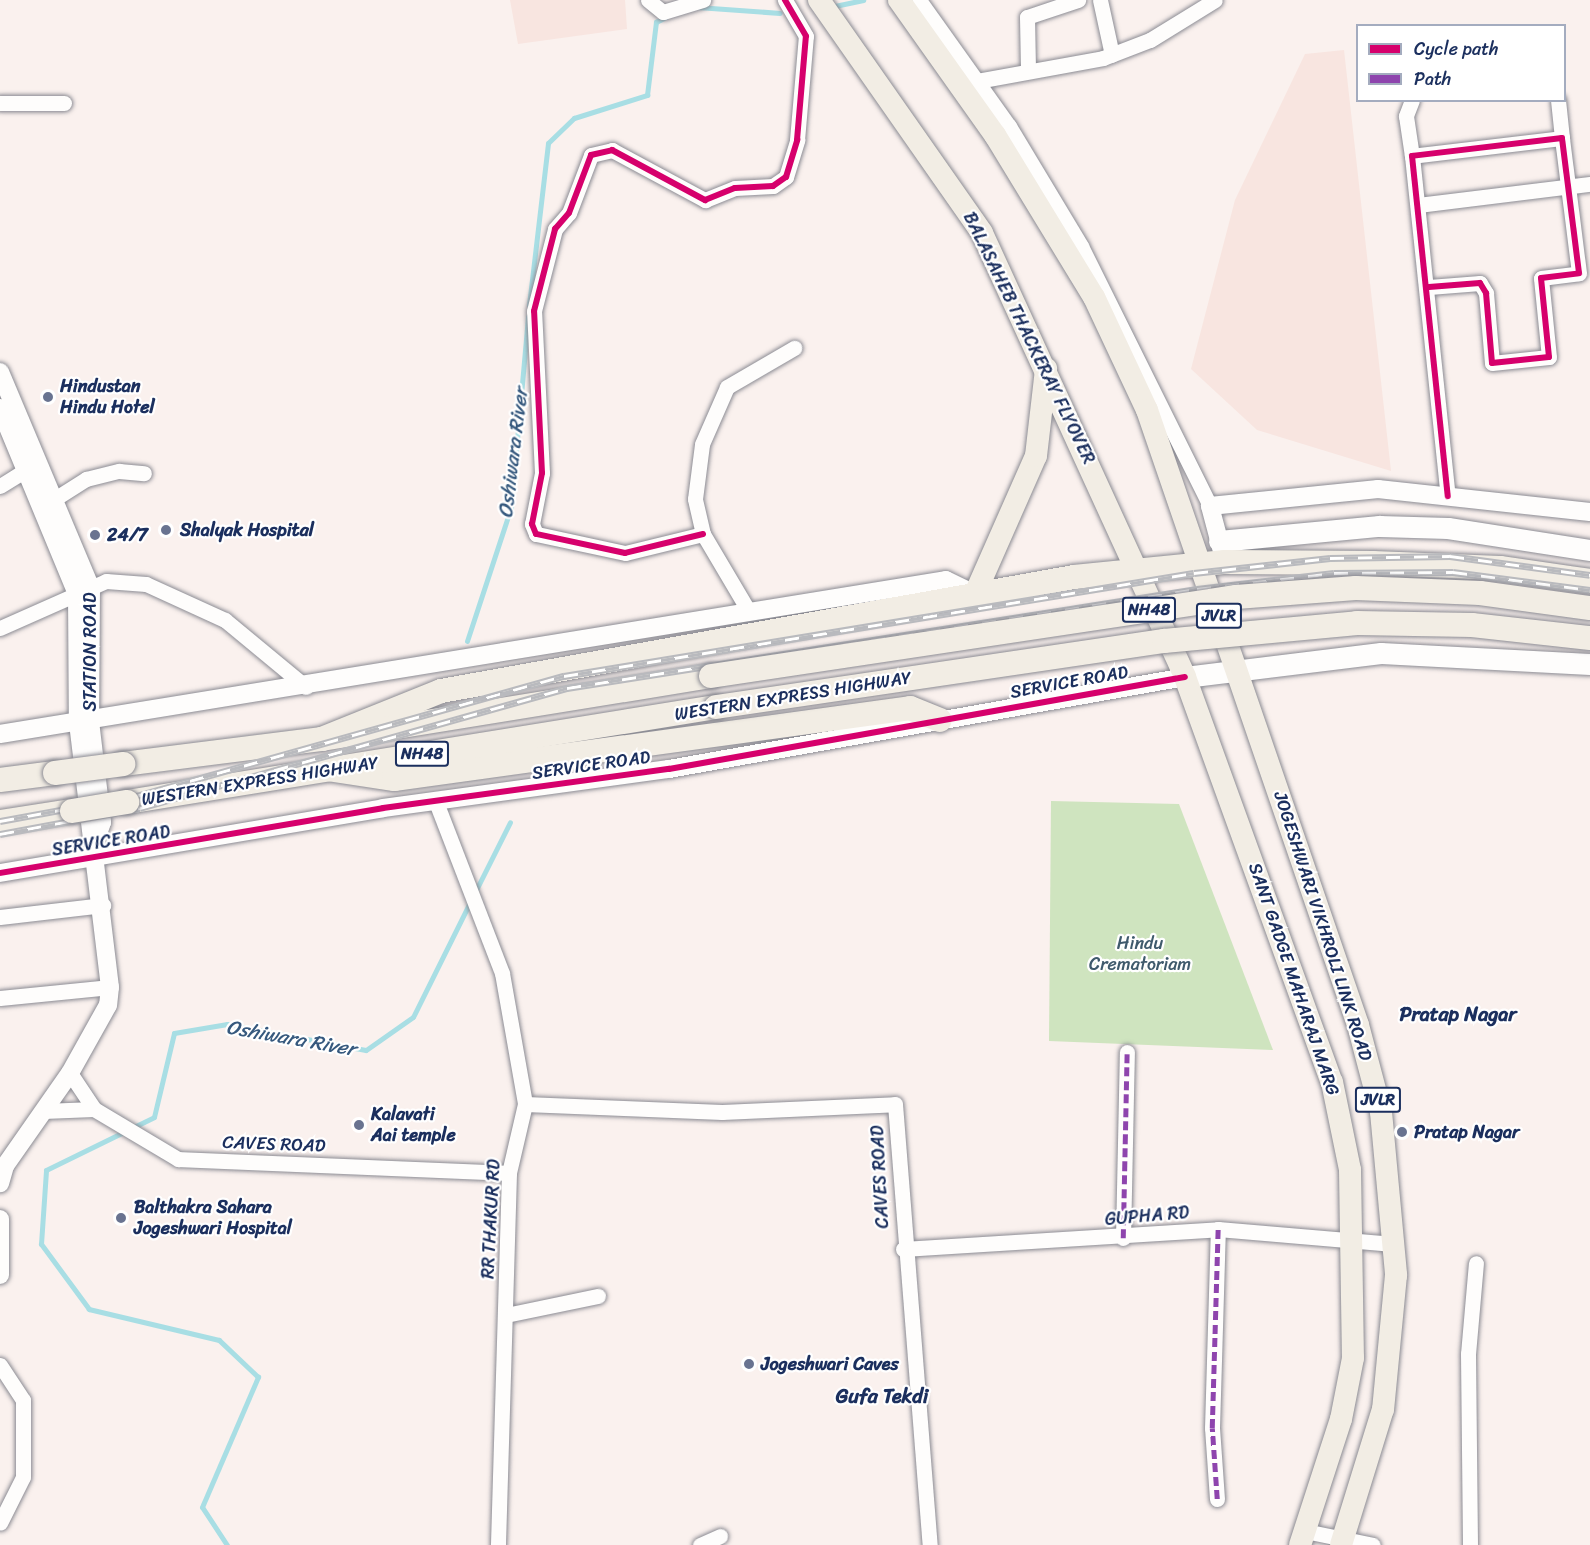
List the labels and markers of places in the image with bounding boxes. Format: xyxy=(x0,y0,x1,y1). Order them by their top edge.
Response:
place label: Hindustan Hindu Hotel xyxy=(60,376,155,418)
marker: Hindustan Hindu Hotel xyxy=(41,390,55,404)
place label: Shalyak Hospital xyxy=(180,519,313,541)
marker: Shalyak Hospital xyxy=(157,521,175,539)
place label: 24/7 xyxy=(107,524,148,546)
marker: 24/7 xyxy=(88,528,102,542)
place label: Kalavati Aai temple xyxy=(371,1104,456,1146)
marker: Kalavati Aai temple xyxy=(352,1118,366,1132)
place label: Pratap Nagar xyxy=(1414,1121,1519,1143)
marker: Pratap Nagar xyxy=(1395,1125,1409,1139)
place label: Balthakra Sahara Jogeshwari Hospital xyxy=(134,1197,292,1240)
marker: Balthakra Sahara Jogeshwari Hospital xyxy=(112,1209,130,1227)
place label: Jogeshwari Caves xyxy=(761,1353,899,1375)
marker: Jogeshwari Caves xyxy=(742,1357,756,1371)

